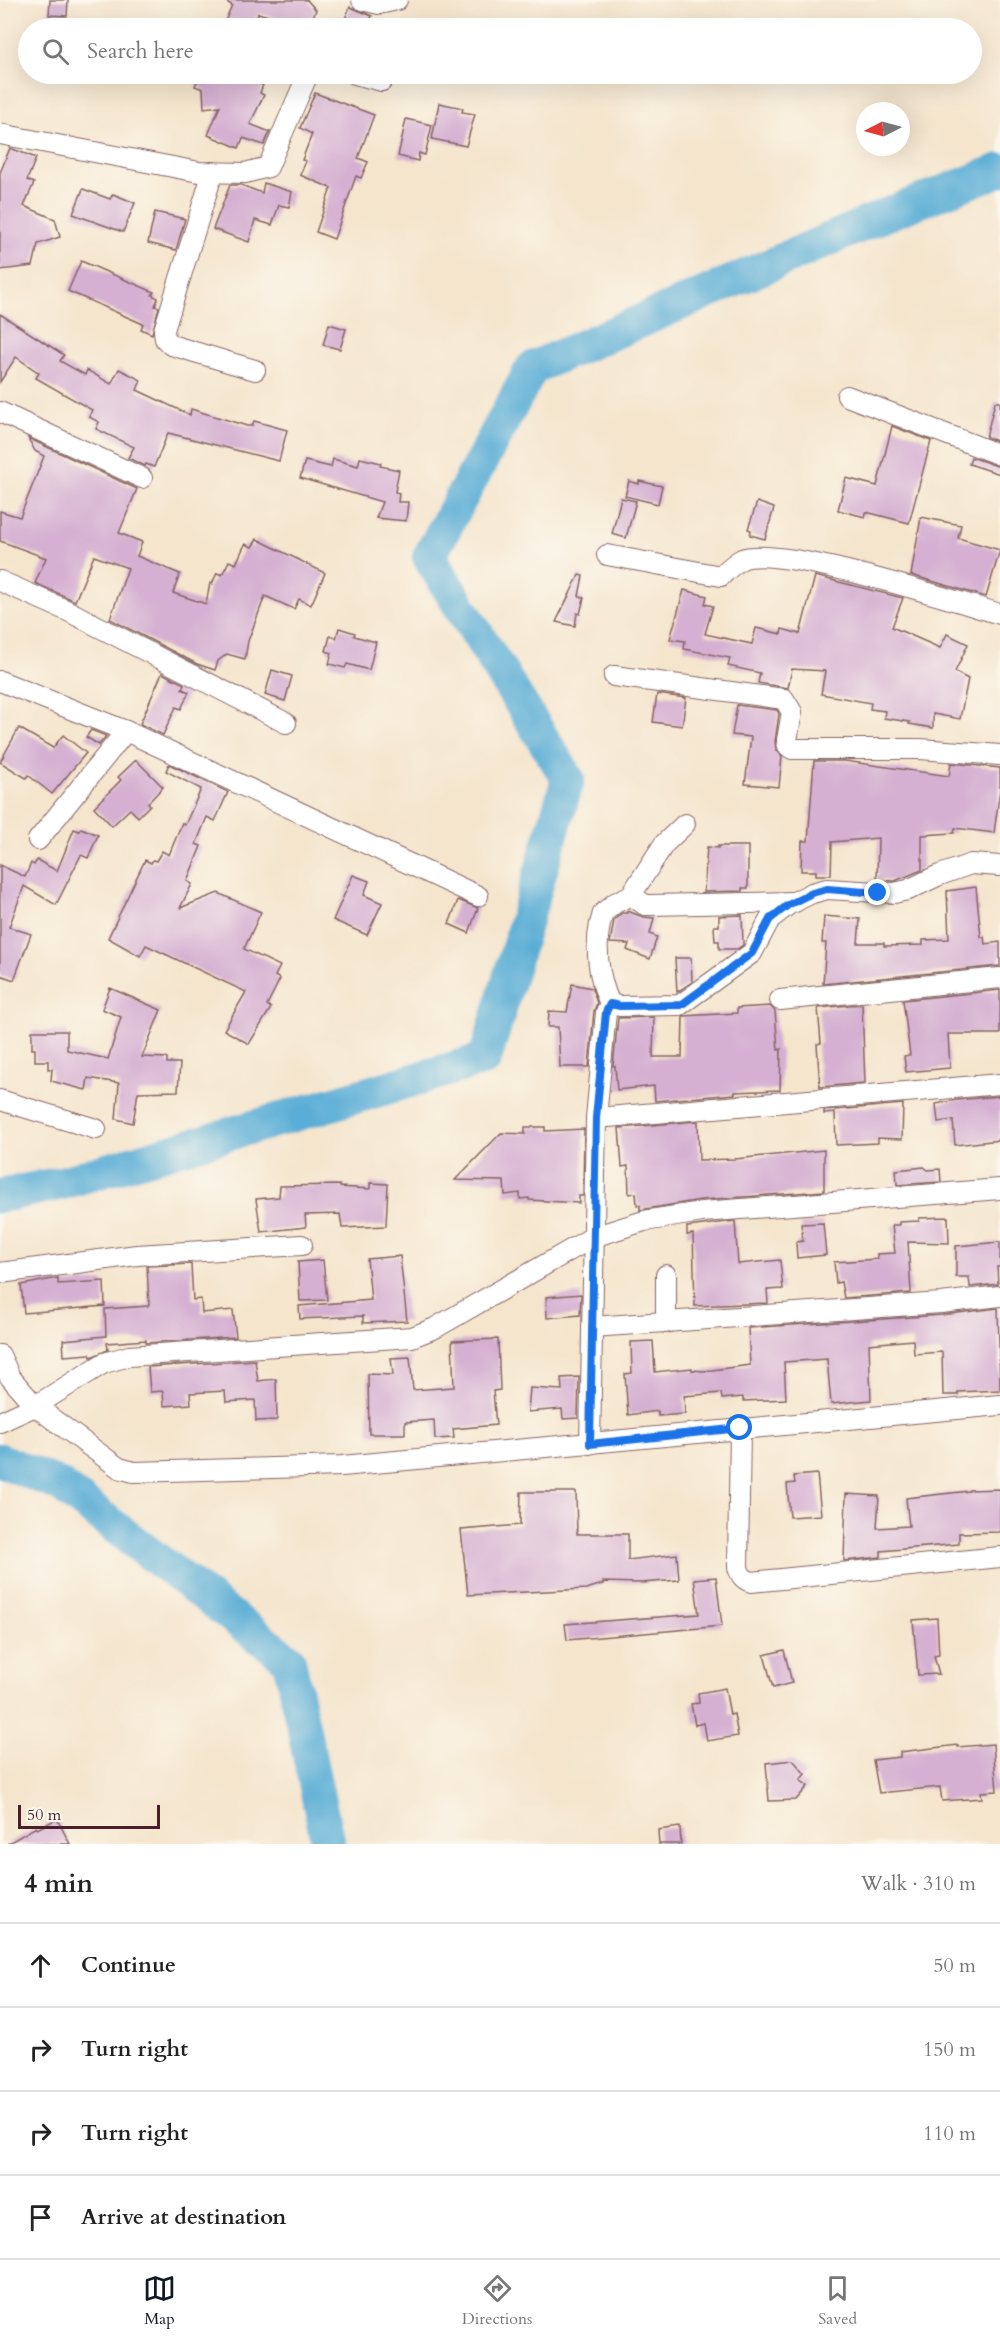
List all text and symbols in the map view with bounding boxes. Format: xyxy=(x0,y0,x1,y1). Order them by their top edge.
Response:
search box xyxy=(18,18,982,84)
icon: search xyxy=(39,35,72,68)
text: Search here xyxy=(87,36,194,66)
north arrow xyxy=(856,102,910,156)
route end xyxy=(864,879,890,905)
route start xyxy=(726,1414,752,1440)
scale bar xyxy=(18,1802,160,1830)
text: 50 m xyxy=(27,1804,61,1826)
text: 4 min xyxy=(24,1866,93,1901)
text: Walk · 310 m xyxy=(861,1870,976,1897)
icon: ahead xyxy=(24,1949,57,1982)
text: Continue xyxy=(81,1950,176,1980)
text: 50 m xyxy=(933,1952,976,1979)
icon: right xyxy=(24,2033,57,2066)
text: Turn right xyxy=(81,2034,188,2064)
text: 150 m xyxy=(923,2036,976,2063)
icon: right xyxy=(24,2117,57,2150)
text: Turn right xyxy=(81,2118,188,2148)
text: 110 m xyxy=(923,2120,976,2147)
icon: arrive xyxy=(24,2201,57,2234)
text: Arrive at destination xyxy=(81,2202,286,2232)
tab: Map xyxy=(143,2272,176,2330)
tab: Directions xyxy=(462,2272,532,2330)
tab: Saved xyxy=(818,2272,857,2330)

